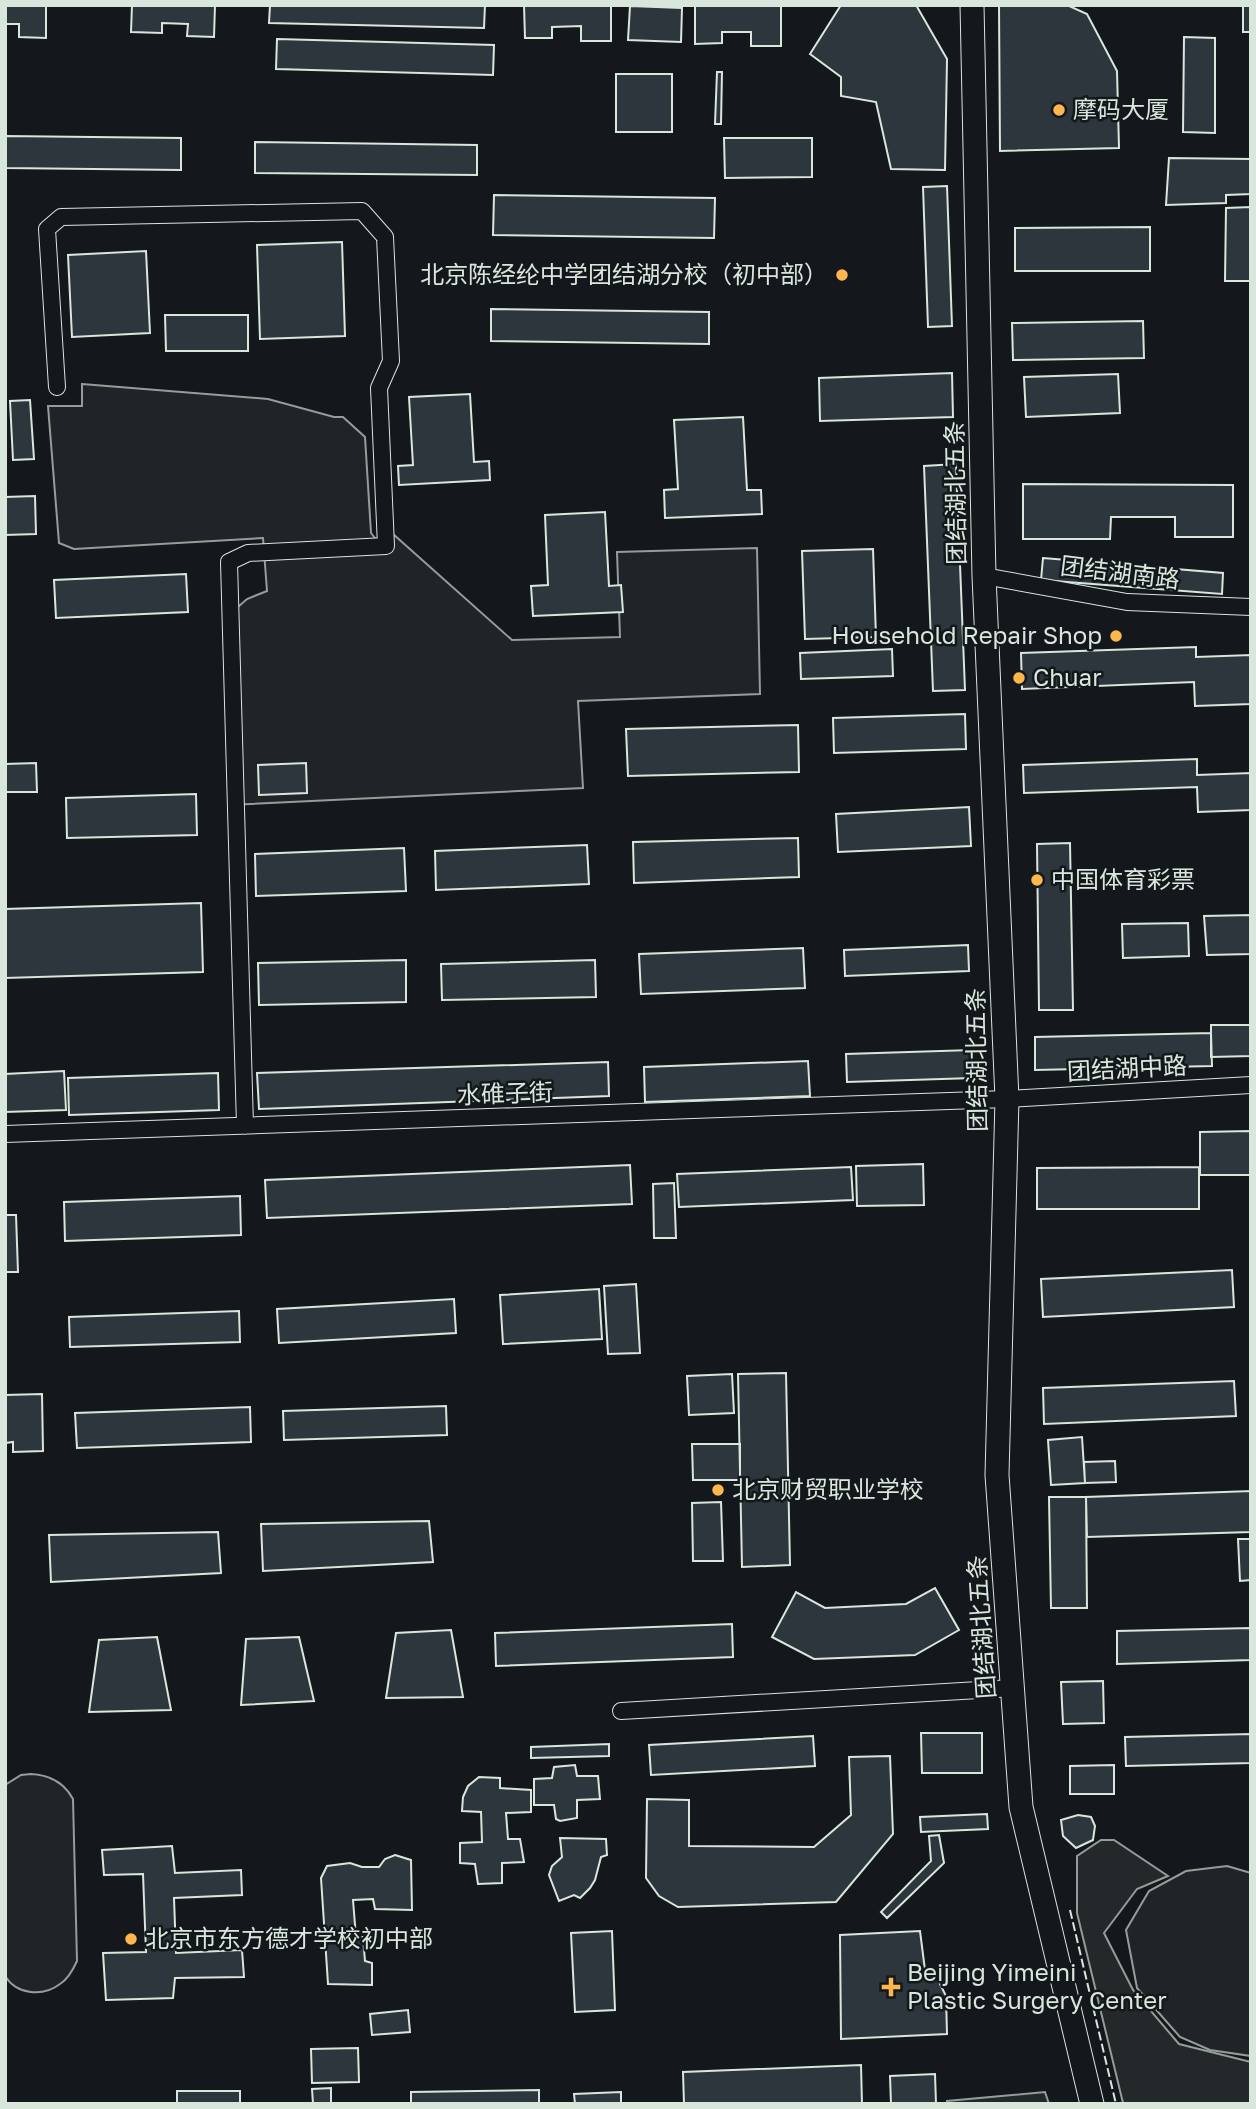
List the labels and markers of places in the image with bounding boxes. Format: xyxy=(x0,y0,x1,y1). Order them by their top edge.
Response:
place label: 摩码大厦 xyxy=(1073,94,1169,123)
marker: 摩码大厦 xyxy=(1051,102,1067,118)
place label: 北京陈经纶中学团结湖分校（初中部） xyxy=(420,259,828,288)
marker: 北京陈经纶中学团结湖分校（初中部） xyxy=(834,267,850,283)
place label: Household Repair Shop xyxy=(831,620,1102,649)
marker: Household Repair Shop xyxy=(1108,628,1124,644)
place label: Chuar xyxy=(1033,662,1102,691)
marker: Chuar xyxy=(1011,670,1027,686)
place label: 中国体育彩票 xyxy=(1051,864,1195,893)
marker: 中国体育彩票 xyxy=(1029,872,1045,888)
place label: 北京财贸职业学校 xyxy=(732,1474,924,1503)
marker: 北京财贸职业学校 xyxy=(710,1482,726,1498)
place label: 北京市东方德才学校初中部 xyxy=(145,1923,433,1952)
marker: 北京市东方德才学校初中部 xyxy=(123,1931,139,1947)
place label: Beijing Yimeini Plastic Surgery Center xyxy=(907,1957,1167,2014)
marker: Beijing Yimeini Plastic Surgery Center xyxy=(881,1977,901,1997)

